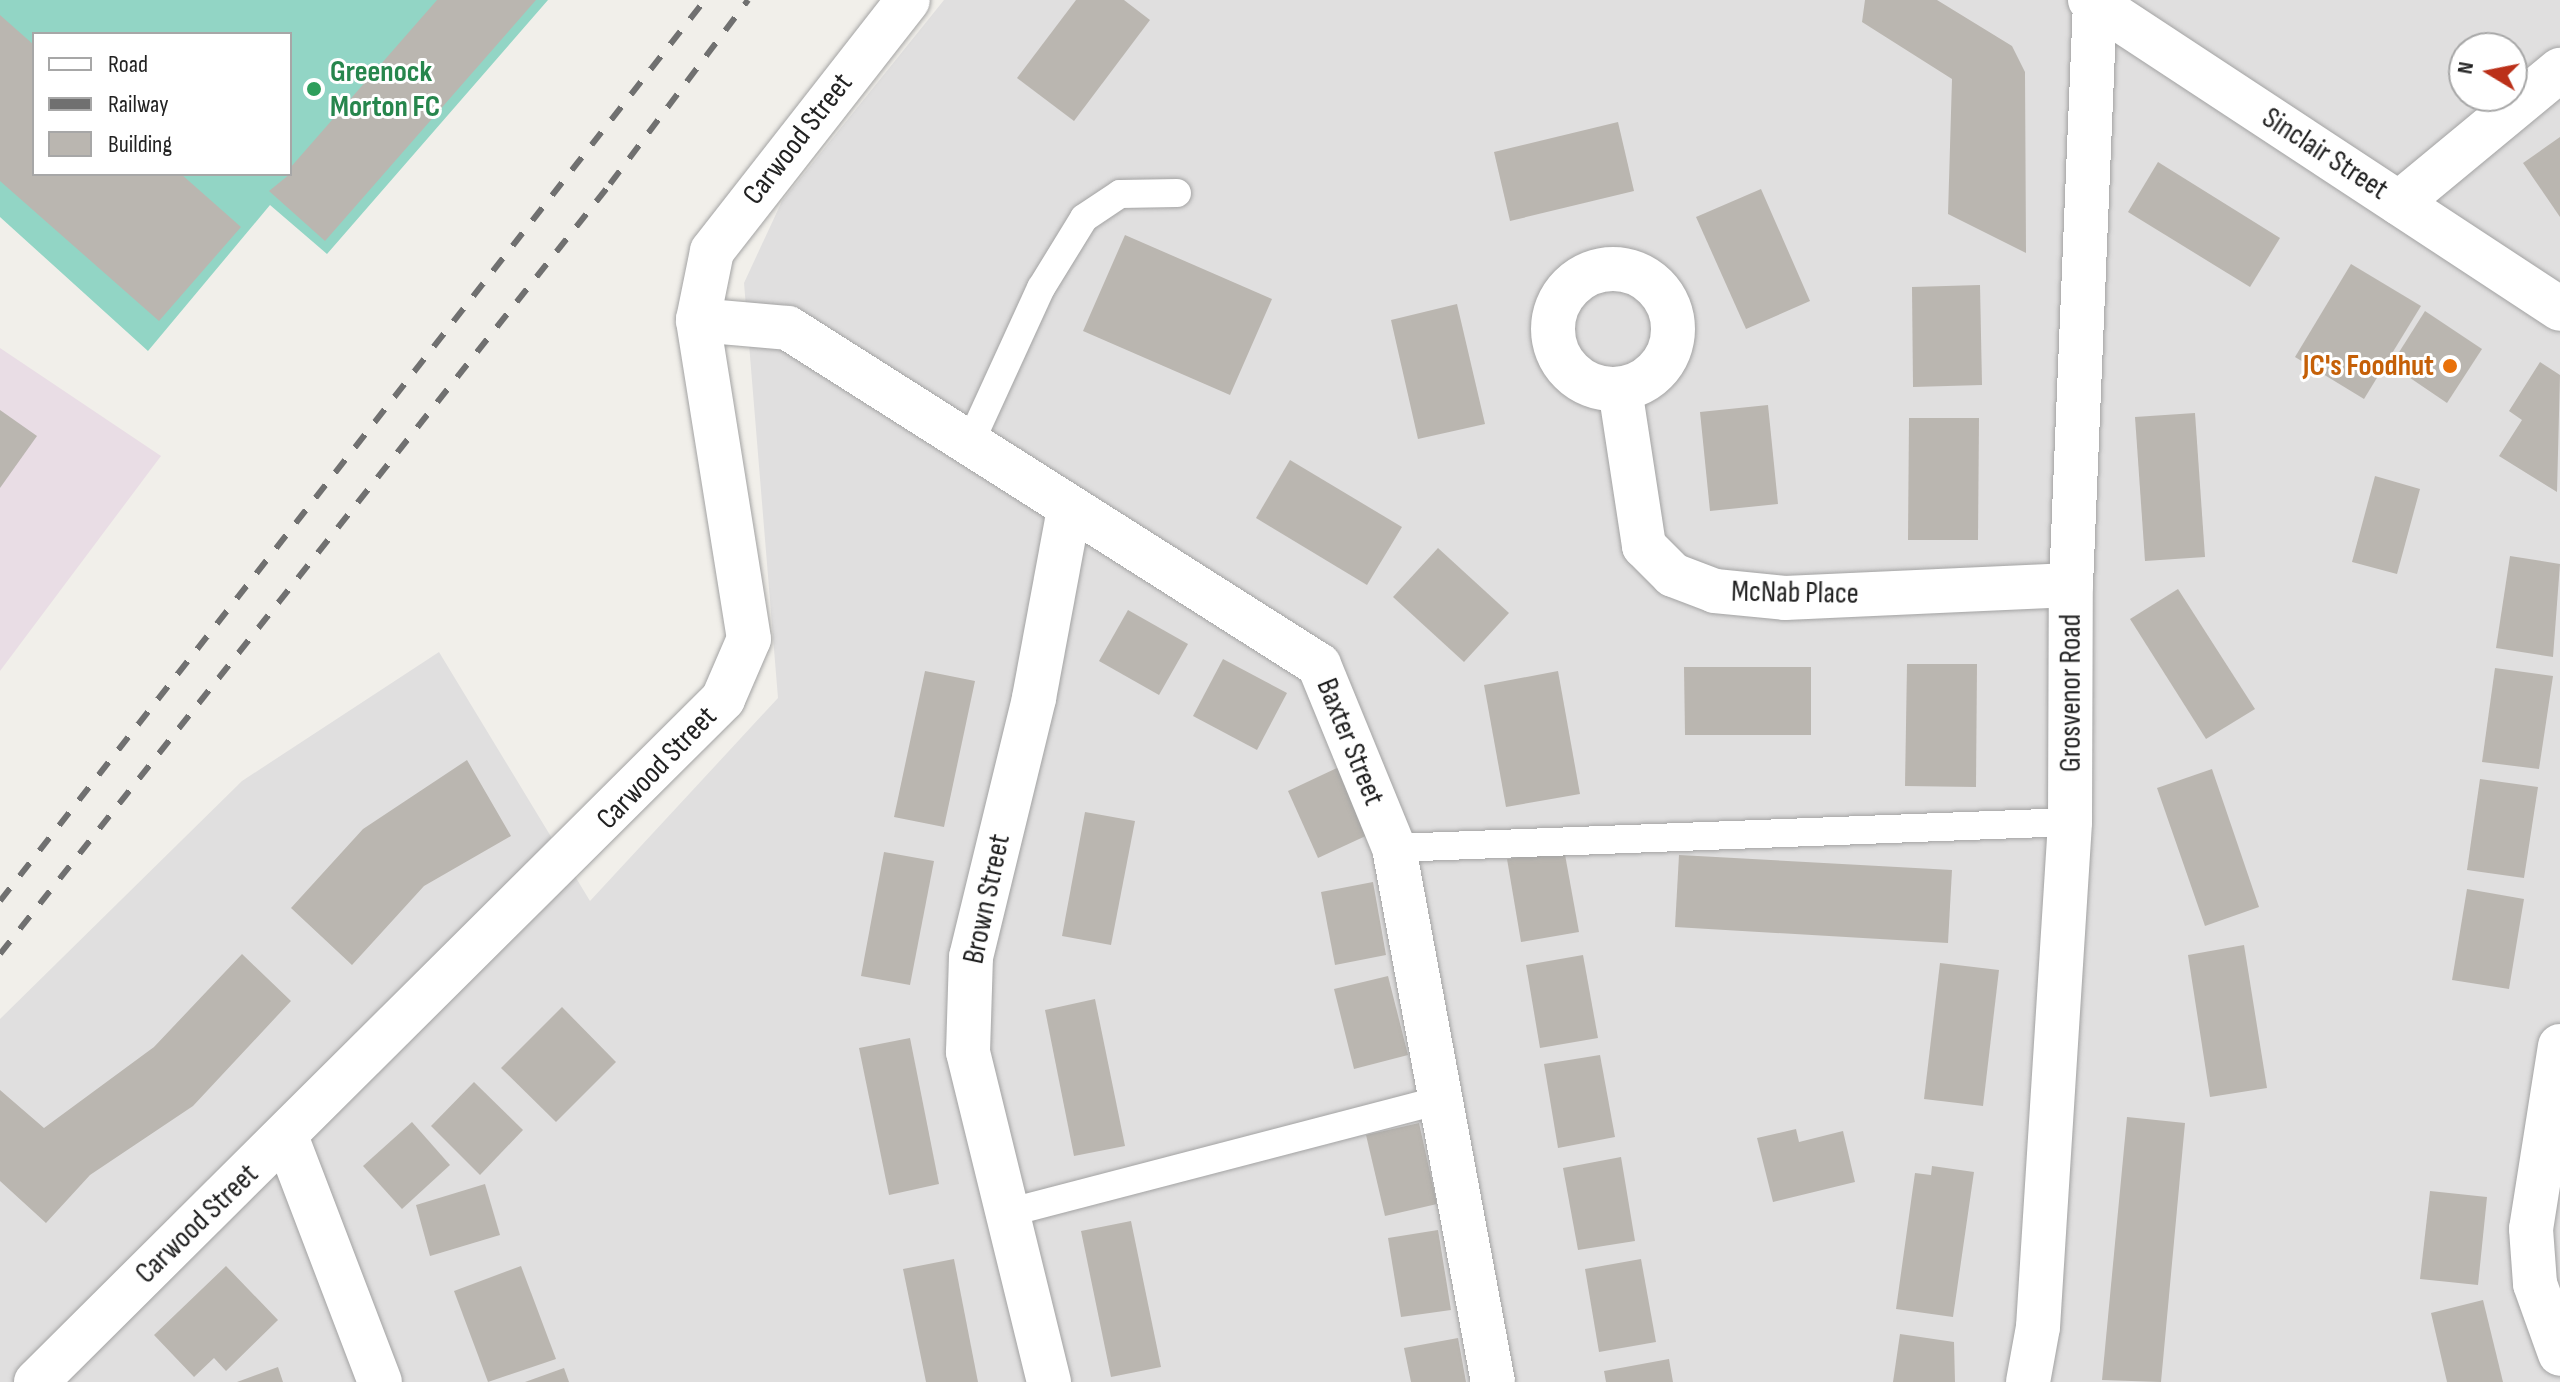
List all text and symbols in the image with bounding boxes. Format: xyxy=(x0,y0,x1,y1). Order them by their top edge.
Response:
legend xyxy=(32,32,292,176)
north arrow xyxy=(2448,32,2528,112)
text: Road xyxy=(108,50,148,79)
place label: Greenock Morton FC xyxy=(330,54,440,124)
text: N xyxy=(2452,60,2480,76)
street label: Carwood Street xyxy=(736,66,860,212)
marker: Greenock Morton FC xyxy=(305,80,323,98)
text: Railway xyxy=(108,90,168,119)
street label: Sinclair Street xyxy=(2255,100,2395,208)
text: Building xyxy=(108,130,172,159)
place label: JC's Foodhut xyxy=(2303,348,2434,384)
marker: JC's Foodhut xyxy=(2441,357,2459,375)
street label: McNab Place xyxy=(1731,574,1859,612)
street label: Grosvenor Road xyxy=(2053,614,2089,772)
street label: Baxter Street xyxy=(1308,673,1392,811)
street label: Carwood Street xyxy=(590,699,724,837)
street label: Brown Street xyxy=(956,831,1018,967)
street label: Carwood Street xyxy=(128,1157,266,1291)

